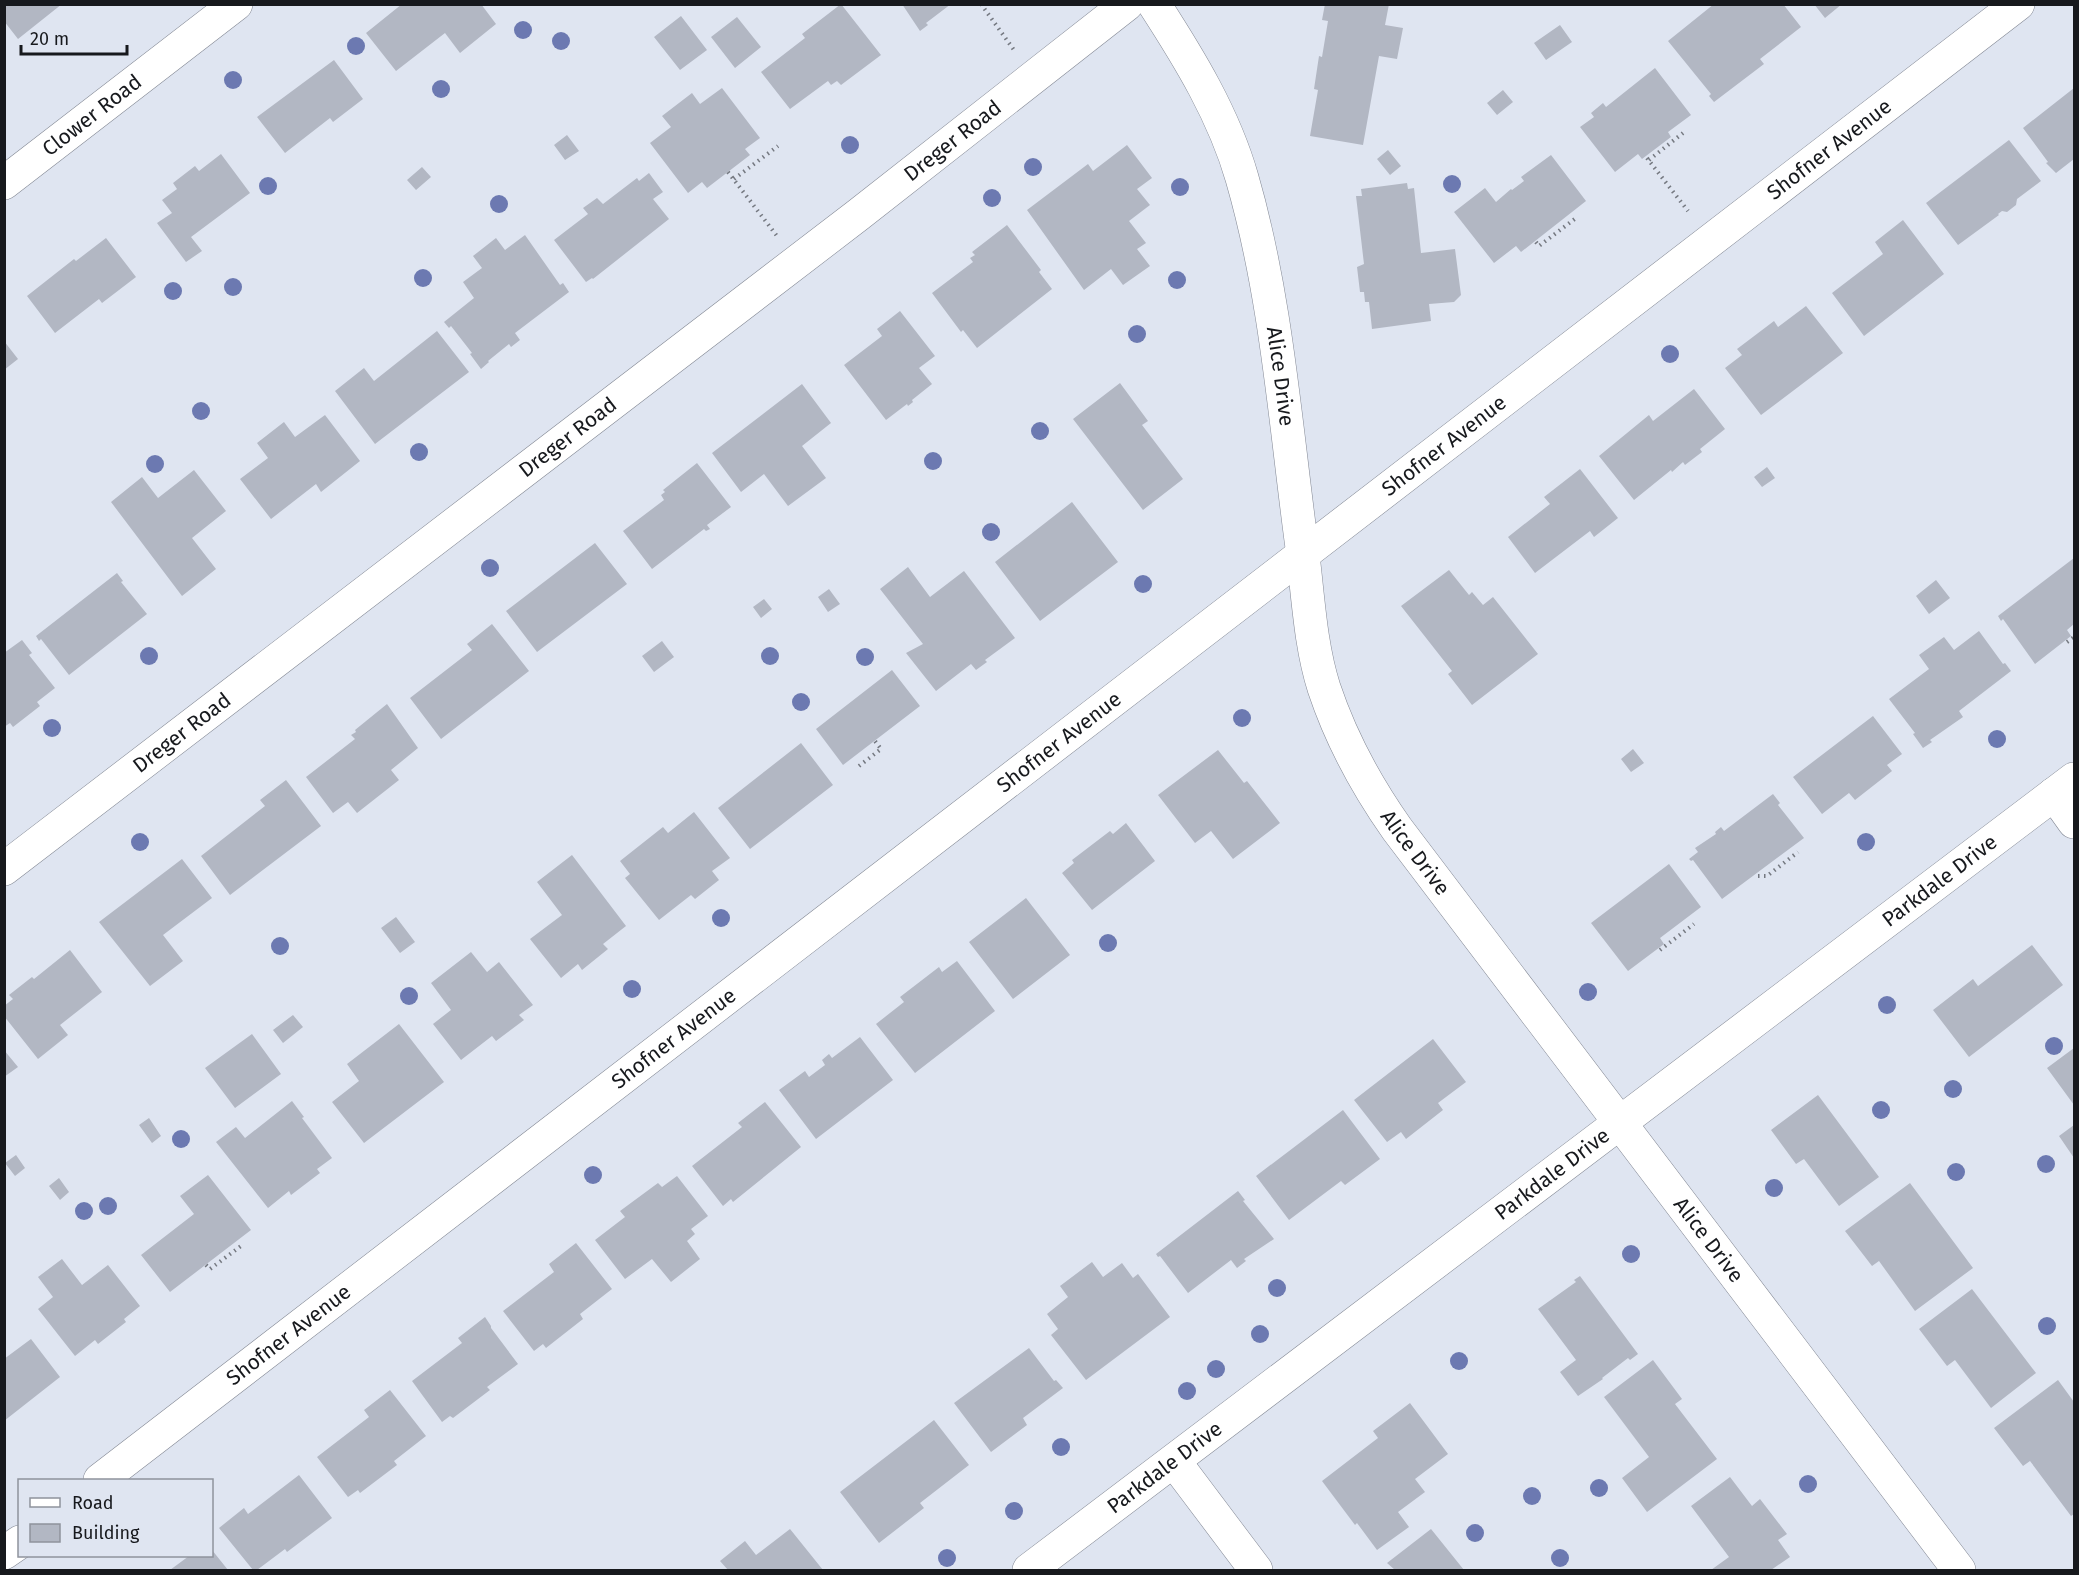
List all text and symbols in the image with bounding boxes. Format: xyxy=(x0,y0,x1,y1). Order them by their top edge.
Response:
scale bar xyxy=(21,18,128,56)
text: 20 m xyxy=(30,28,69,50)
street label: Clower Road xyxy=(37,69,147,162)
street label: Shofner Avenue xyxy=(1762,93,1897,205)
street label: Dreger Road xyxy=(899,94,1007,187)
street label: Alice Drive xyxy=(1261,325,1300,428)
street label: Shofner Avenue xyxy=(1377,390,1512,502)
street label: Dreger Road xyxy=(513,392,622,483)
street label: Shofner Avenue xyxy=(991,686,1126,798)
street label: Dreger Road xyxy=(128,687,236,779)
street label: Alice Drive xyxy=(1375,805,1456,900)
street label: Parkdale Drive xyxy=(1877,829,2002,933)
street label: Shofner Avenue xyxy=(606,982,741,1095)
street label: Parkdale Drive xyxy=(1489,1122,1615,1226)
street label: Alice Drive xyxy=(1668,1192,1749,1288)
street label: Shofner Avenue xyxy=(221,1279,356,1391)
street label: Parkdale Drive xyxy=(1102,1416,1227,1519)
legend xyxy=(18,1479,213,1557)
text: Road xyxy=(72,1492,114,1514)
text: Building xyxy=(72,1522,140,1544)

